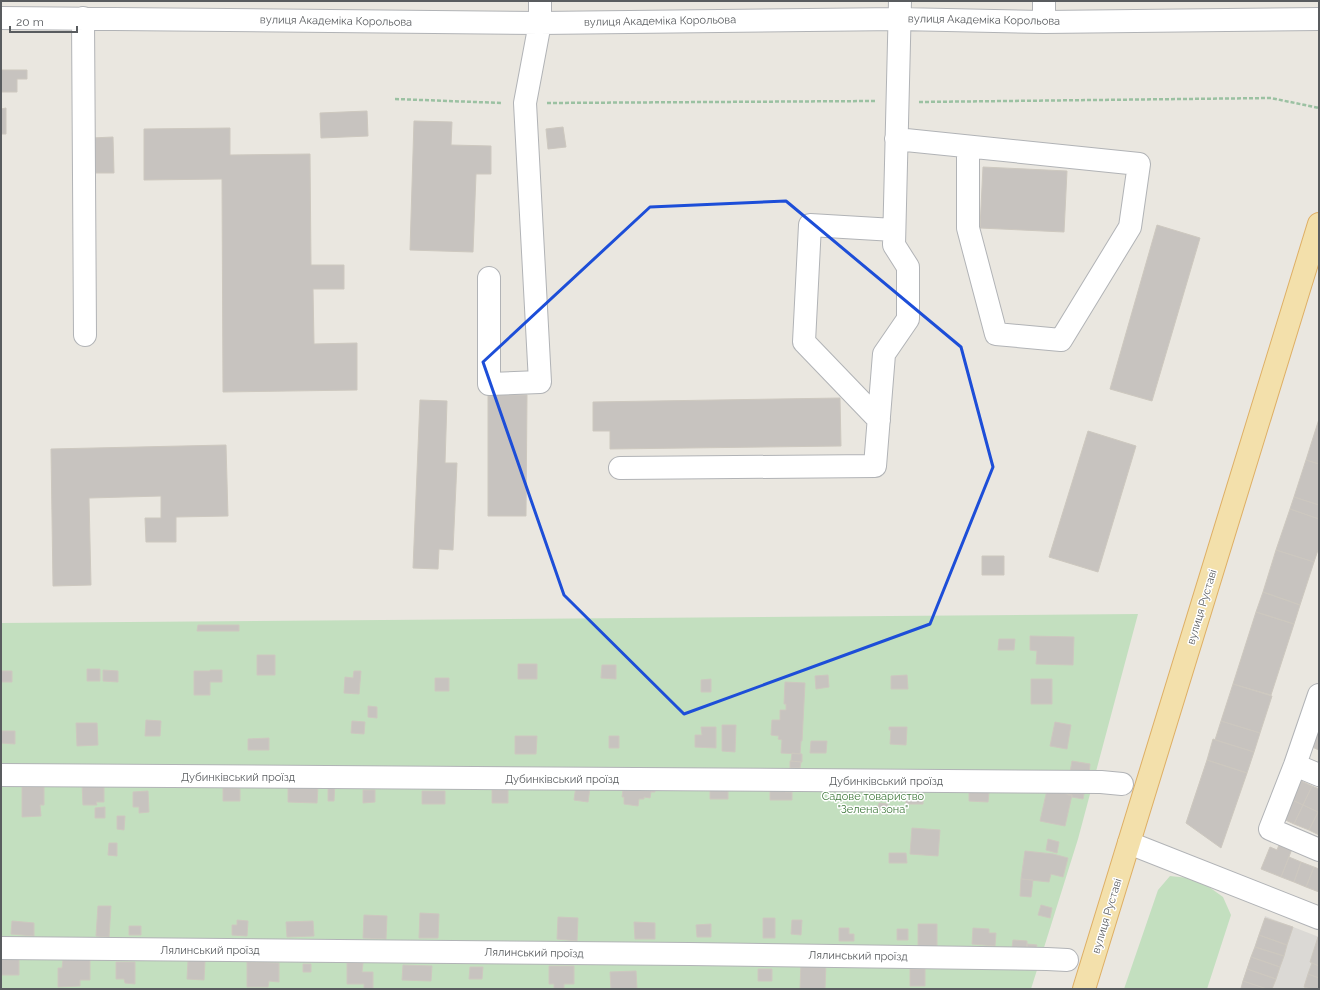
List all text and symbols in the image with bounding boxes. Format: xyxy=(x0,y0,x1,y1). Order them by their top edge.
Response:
scale bar xyxy=(10,8,77,34)
street label: вулиця Академіка Корольова xyxy=(908,12,1060,28)
street label: вулиця Академіка Корольова xyxy=(260,13,412,29)
street label: вулиця Академіка Корольова xyxy=(584,13,736,29)
text: 20 m xyxy=(16,15,44,29)
street label: вулиця Руставі xyxy=(1184,568,1220,646)
street label: Дубинківський проїзд xyxy=(181,771,296,784)
street label: Дубинківський проїзд xyxy=(505,773,620,786)
street label: Дубинківський проїзд xyxy=(829,775,944,788)
park label: Садове товариство "Зелена зона" xyxy=(822,790,925,816)
street label: вулиця Руставі xyxy=(1089,877,1125,955)
street label: Лялинський проїзд xyxy=(160,944,260,957)
street label: Лялинський проїзд xyxy=(484,946,584,960)
street label: Лялинський проїзд xyxy=(808,949,908,963)

